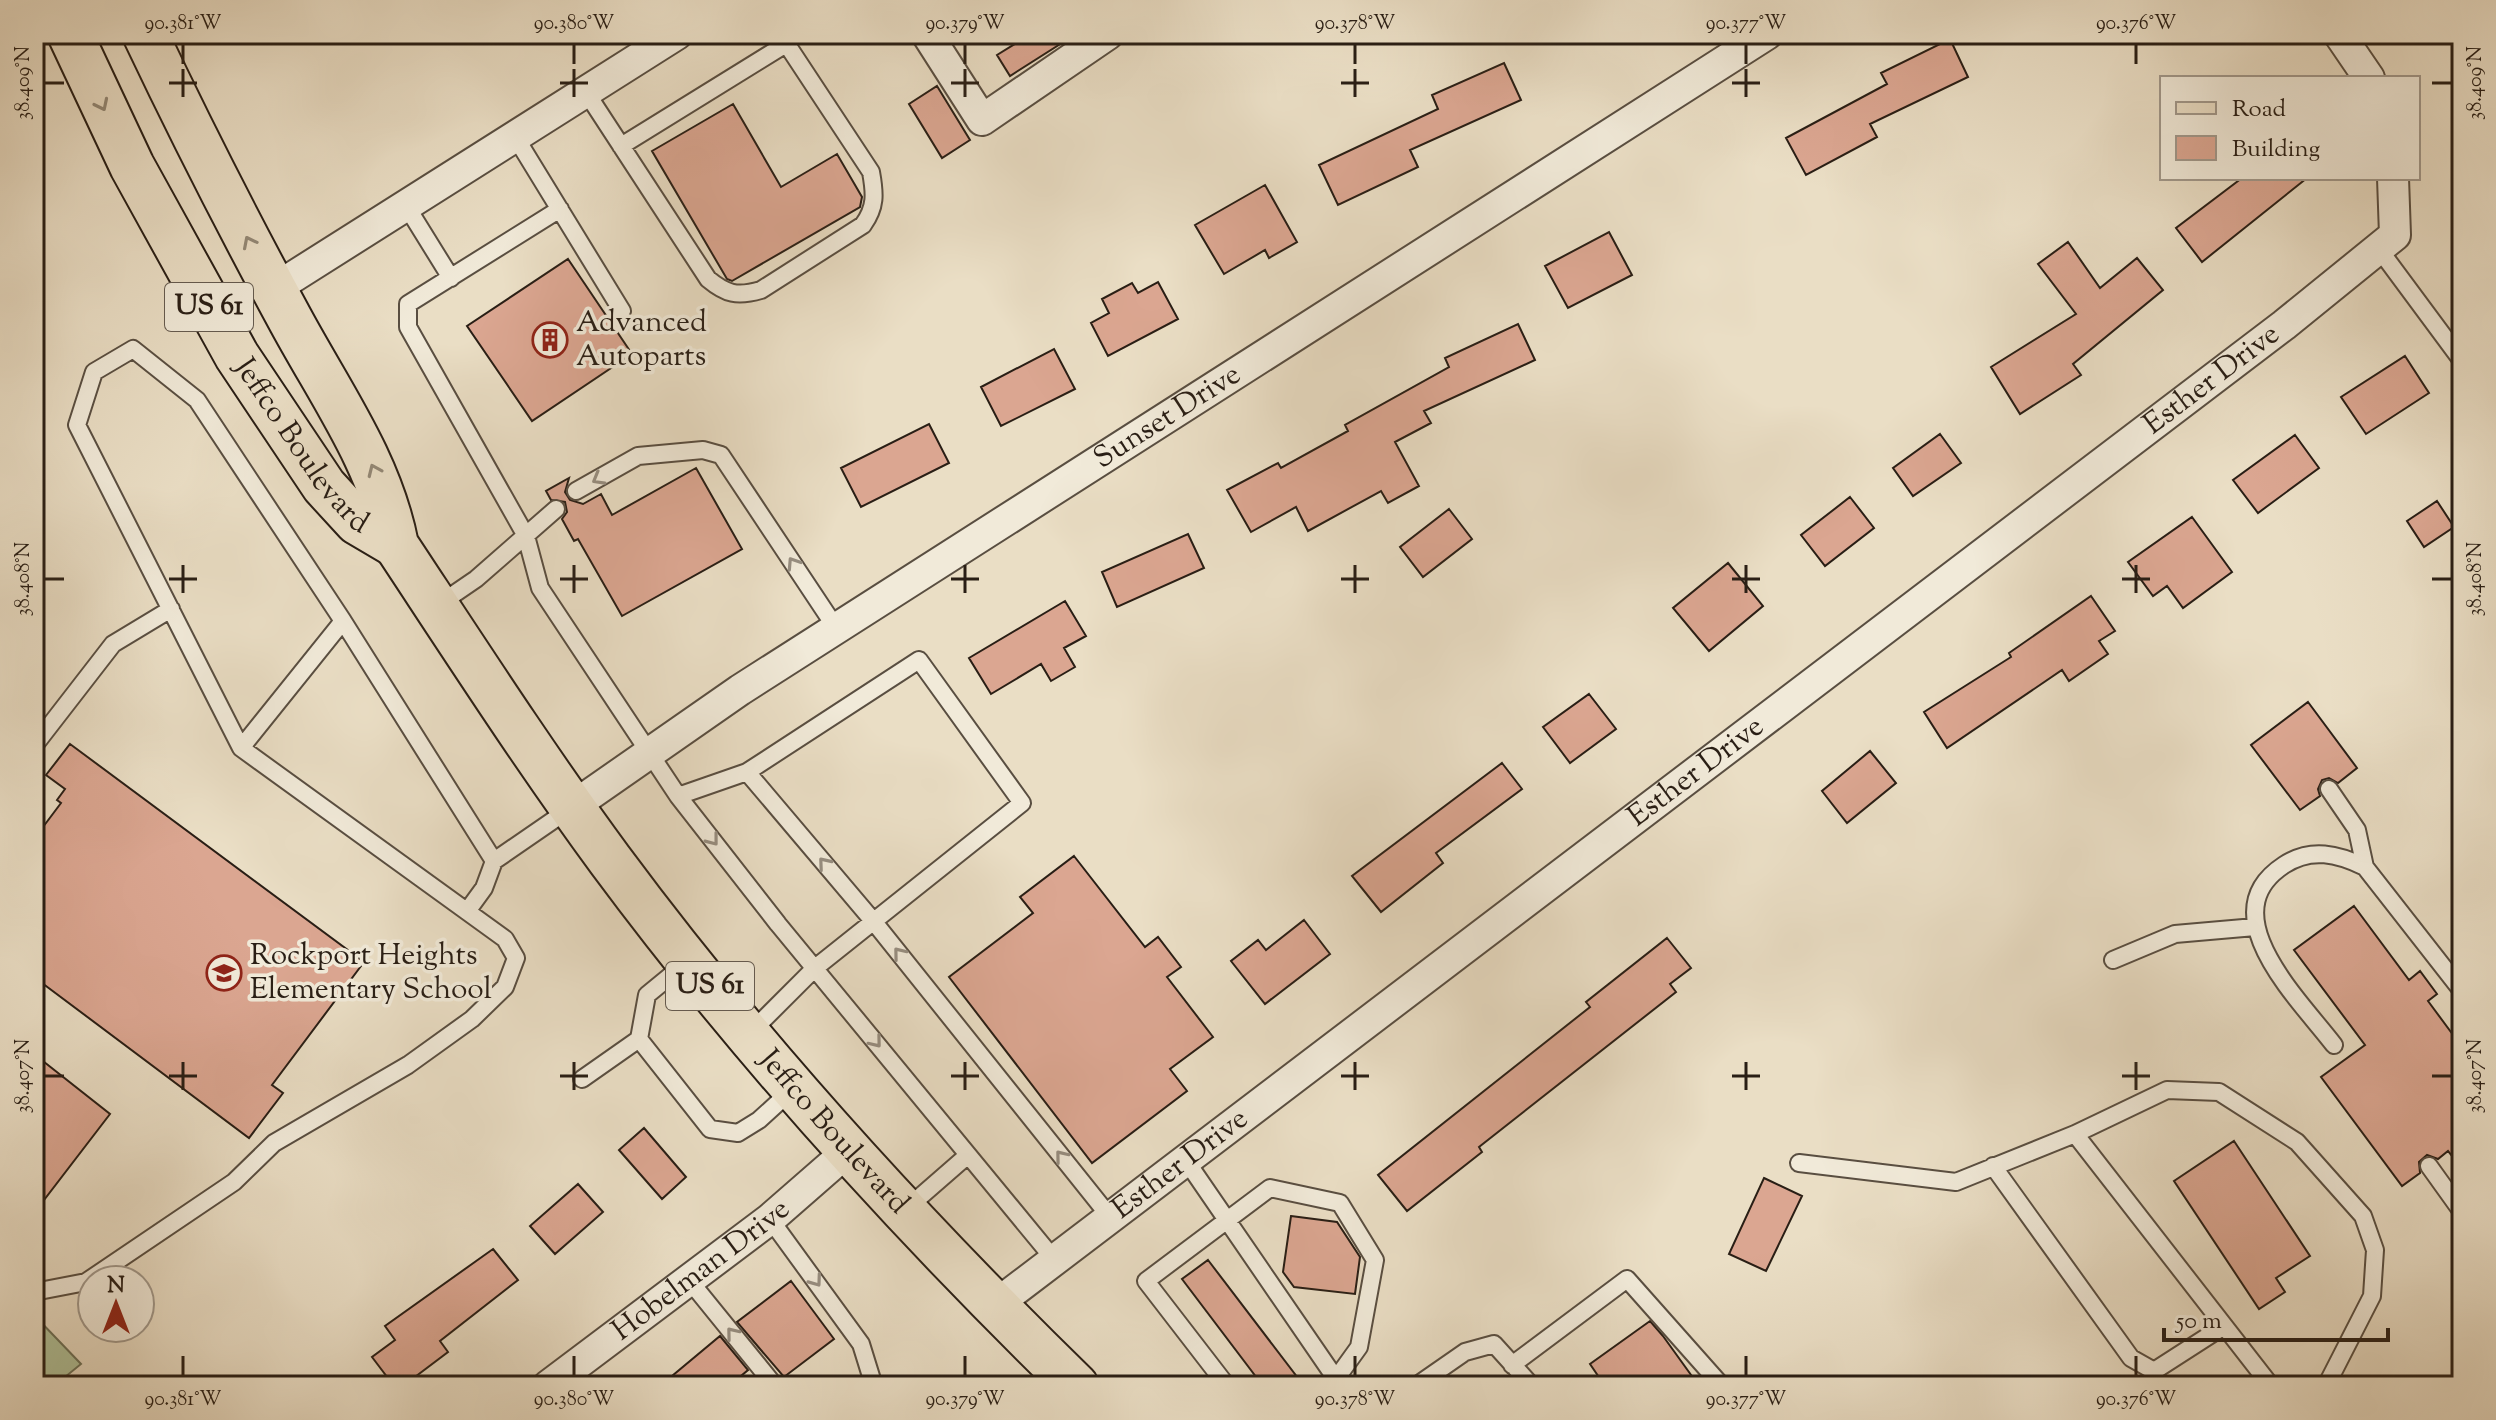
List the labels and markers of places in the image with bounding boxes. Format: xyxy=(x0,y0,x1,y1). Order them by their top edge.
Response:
place label: Advanced Autoparts xyxy=(576,302,707,379)
building icon: Advanced Autoparts xyxy=(531,321,569,359)
place label: Rockport Heights Elementary School xyxy=(250,935,492,1012)
school or university icon: Rockport Heights Elementary School xyxy=(205,954,243,992)

